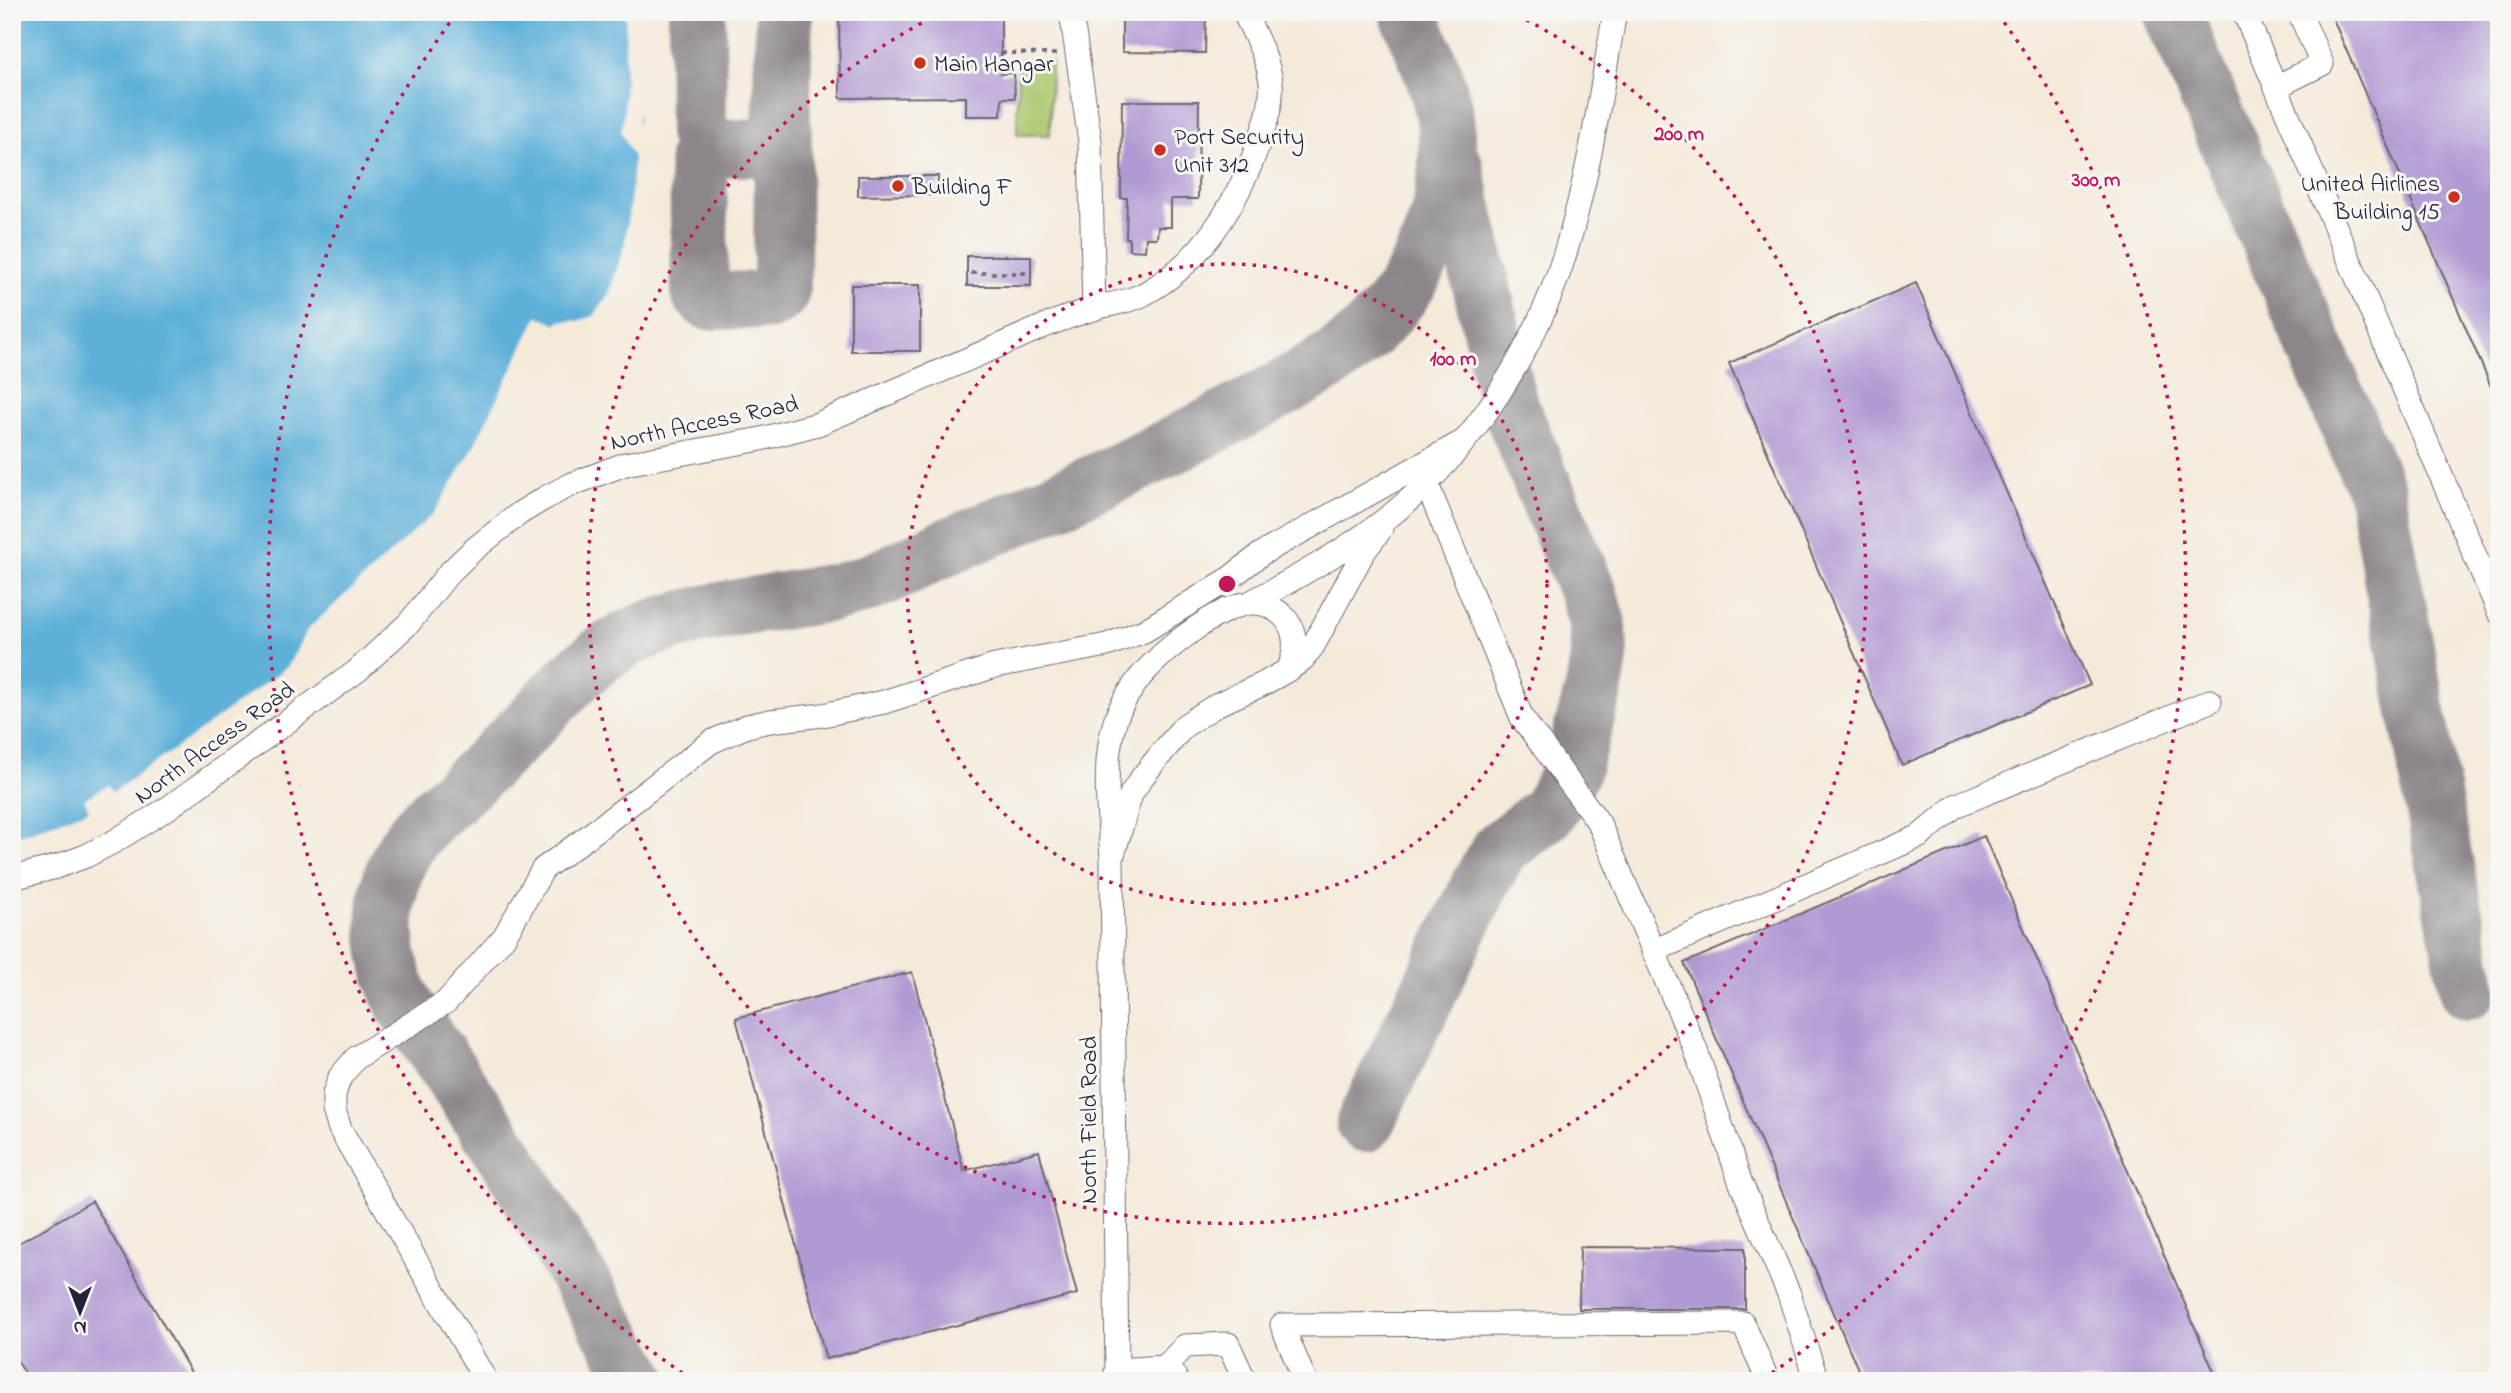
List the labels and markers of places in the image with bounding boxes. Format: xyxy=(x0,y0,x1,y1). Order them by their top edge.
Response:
place label: Main Hangar xyxy=(934,48,1054,83)
marker: Main Hangar xyxy=(912,55,928,71)
place label: Port Security Unit 312 xyxy=(1174,121,1304,184)
marker: Port Security Unit 312 xyxy=(1152,142,1168,158)
place label: United Airlines Building 15 xyxy=(2301,168,2440,231)
place label: Building F xyxy=(911,171,1013,206)
marker: Building F xyxy=(890,178,906,194)
marker: United Airlines Building 15 xyxy=(2446,189,2462,205)
centre of rings xyxy=(1215,572,1239,596)

